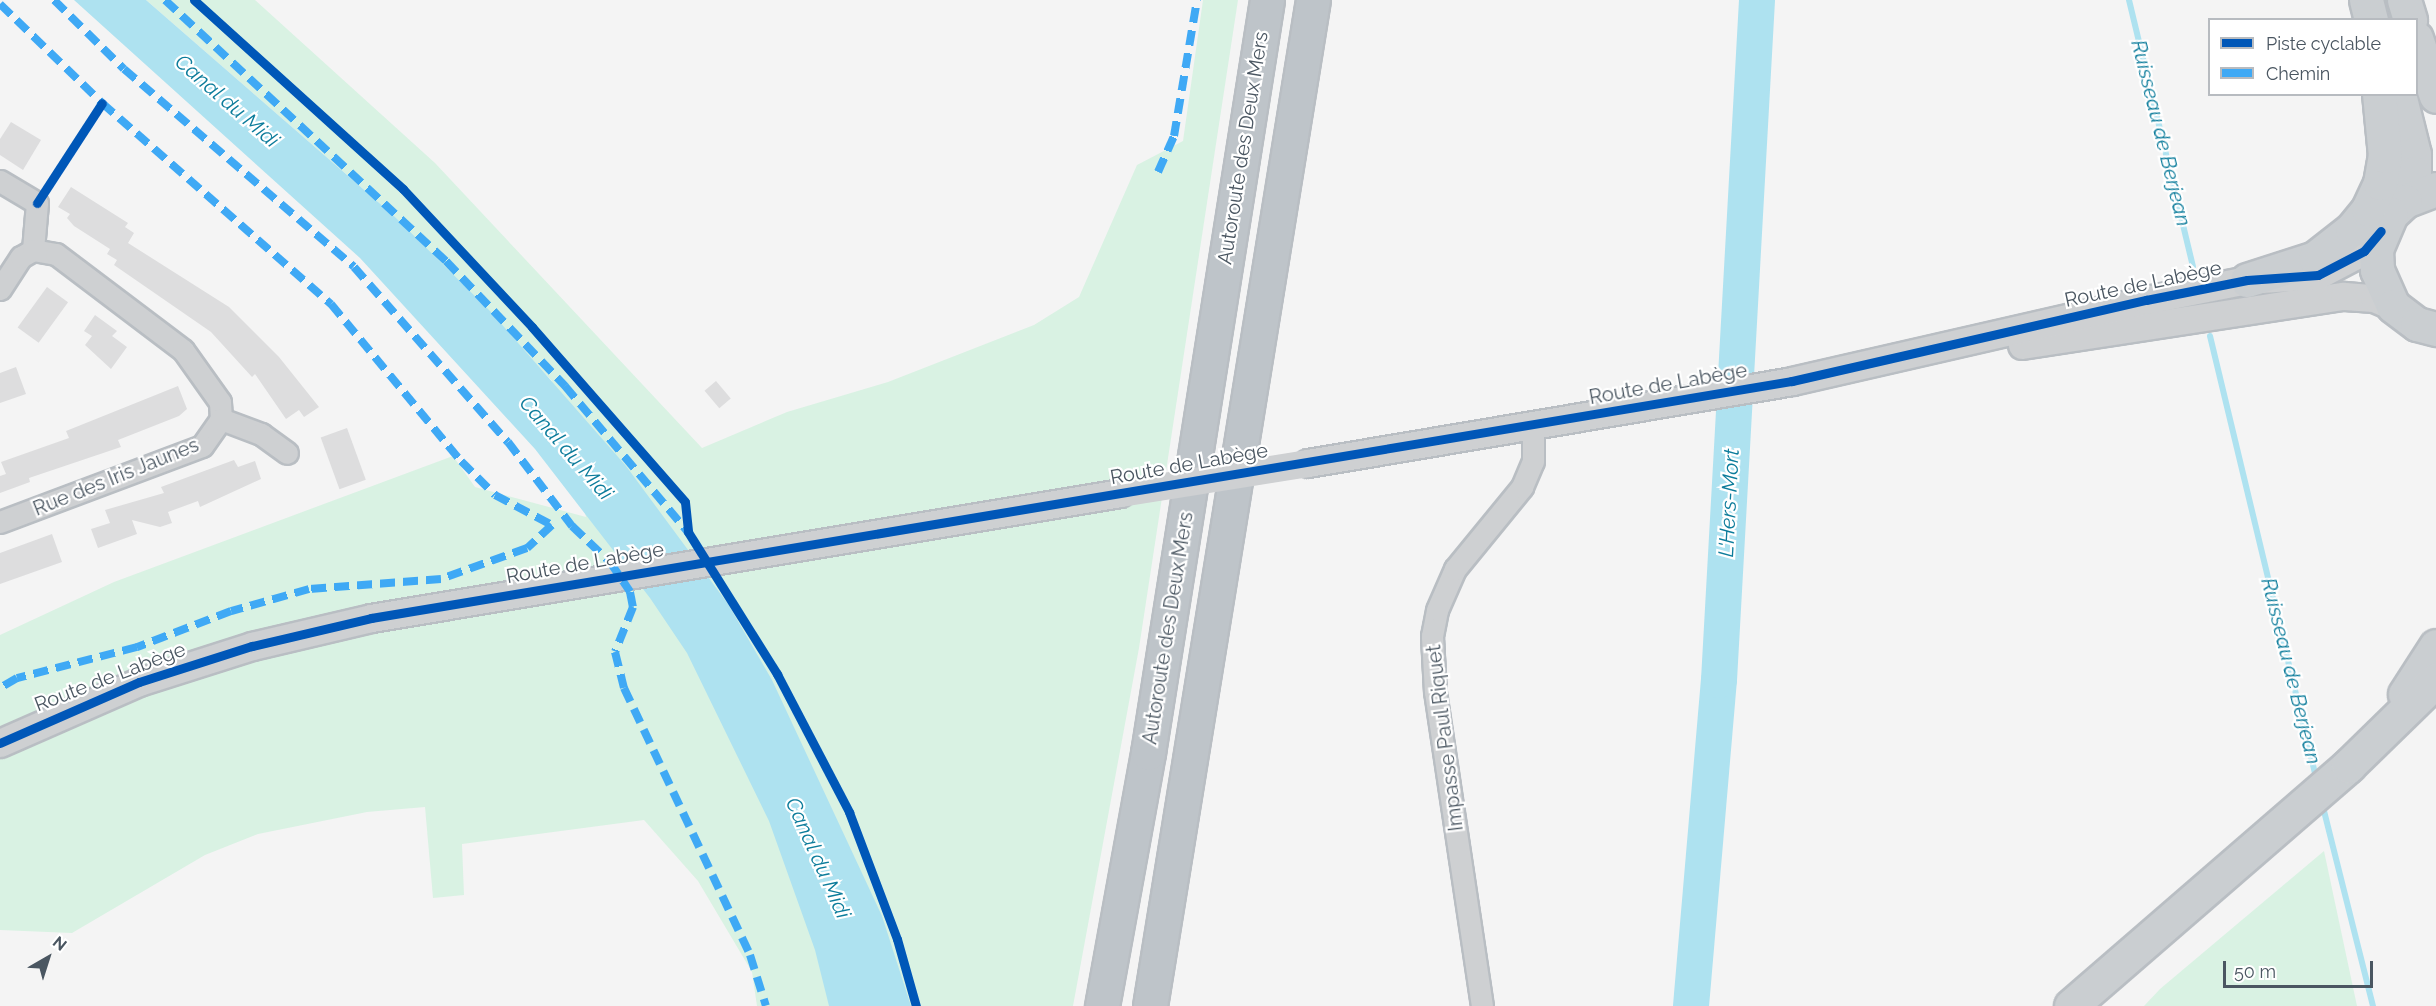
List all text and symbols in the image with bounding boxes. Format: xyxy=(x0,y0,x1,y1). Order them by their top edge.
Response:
legend xyxy=(2208,18,2418,96)
street label: Autoroute des Deux Mers xyxy=(1213,30,1273,266)
text: Piste cyclable xyxy=(2266,33,2381,54)
water label: Ruisseau de Berjean xyxy=(2126,37,2196,229)
water label: Canal du Midi xyxy=(170,49,284,153)
text: Chemin xyxy=(2266,63,2330,84)
street label: Route de Labège xyxy=(2062,256,2224,312)
street label: Route de Labège xyxy=(1587,358,1749,410)
water label: Canal du Midi xyxy=(514,391,618,505)
street label: Rue des Iris Jaunes xyxy=(29,433,203,521)
street label: Route de Labège xyxy=(1108,438,1270,490)
water label: L'Hers-Mort xyxy=(1714,448,1744,558)
street label: Autoroute des Deux Mers xyxy=(1138,510,1198,746)
street label: Route de Labège xyxy=(504,537,666,589)
water label: Ruisseau de Berjean xyxy=(2256,575,2326,767)
street label: Route de Labège xyxy=(31,637,189,717)
street label: Impasse Paul Riquet xyxy=(1422,643,1468,833)
water label: Canal du Midi xyxy=(780,793,856,923)
north arrow xyxy=(18,928,78,988)
text: N xyxy=(49,932,70,955)
scale bar xyxy=(2226,949,2376,987)
text: 50 m xyxy=(2234,961,2276,982)

